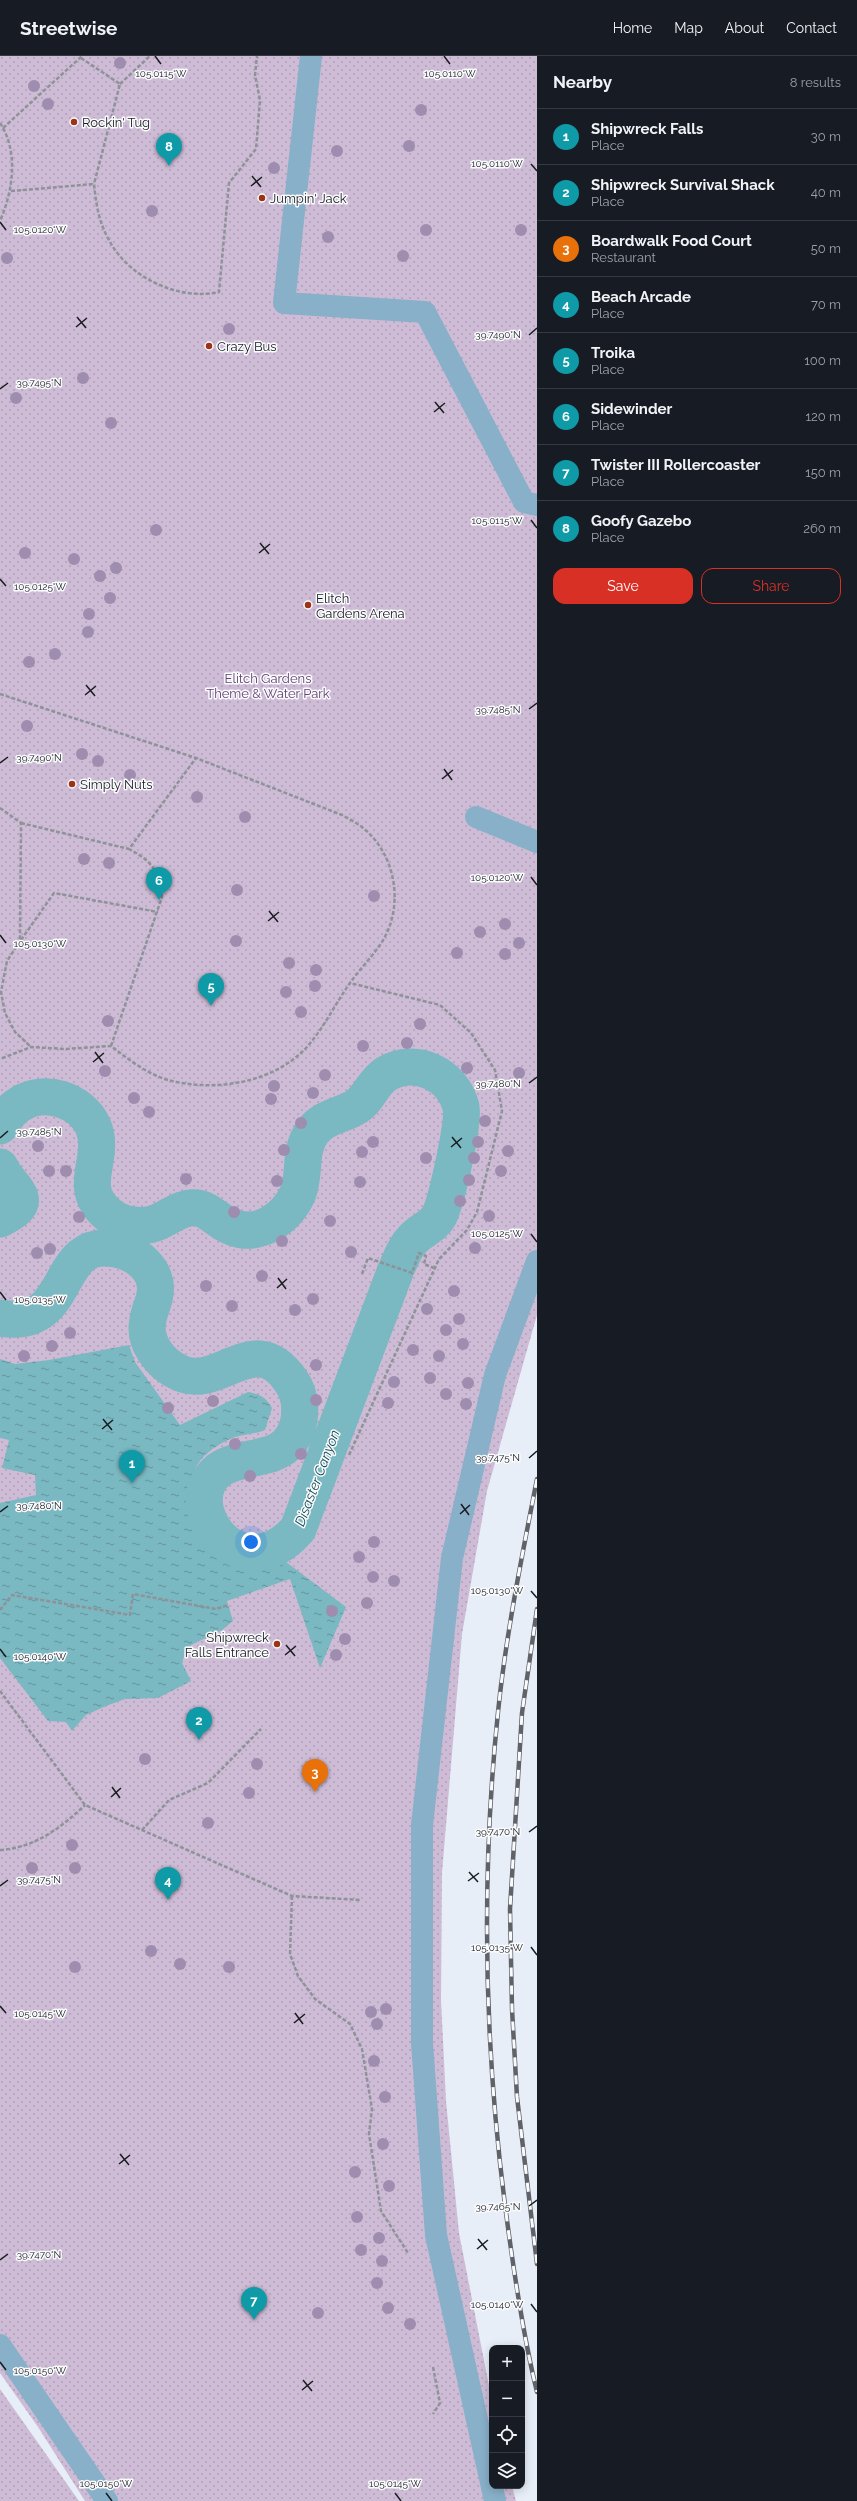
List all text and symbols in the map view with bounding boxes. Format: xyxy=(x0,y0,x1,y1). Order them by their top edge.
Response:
text: Streetwise xyxy=(20,17,117,39)
text: Home xyxy=(613,20,652,36)
text: Map xyxy=(674,20,703,36)
text: About xyxy=(725,20,764,36)
text: Contact xyxy=(786,20,837,36)
text: 105.0115°W xyxy=(136,68,187,79)
text: 105.0110°W xyxy=(424,68,476,79)
text: Nearby xyxy=(553,72,612,92)
text: 8 results xyxy=(790,75,841,90)
place label: Rockin' Tug xyxy=(82,115,150,130)
marker: Rockin' Tug xyxy=(69,117,79,127)
text: Shipwreck Falls xyxy=(591,120,704,138)
text: 1 xyxy=(563,129,569,144)
text: 30 m xyxy=(811,129,841,144)
pin: 8 xyxy=(156,133,182,166)
text: Place xyxy=(591,138,624,153)
text: 105.0110°W xyxy=(471,158,523,169)
text: Shipwreck Survival Shack xyxy=(591,176,775,194)
text: 2 xyxy=(562,185,570,200)
text: 40 m xyxy=(811,185,841,200)
place label: Jumpin' Jack xyxy=(270,191,347,206)
marker: Jumpin' Jack xyxy=(257,193,267,203)
text: Place xyxy=(591,194,624,209)
text: 105.0120°W xyxy=(14,224,67,235)
text: Boardwalk Food Court xyxy=(591,232,752,250)
text: 3 xyxy=(562,241,570,256)
text: 50 m xyxy=(811,241,841,256)
text: Restaurant xyxy=(591,250,656,265)
text: Beach Arcade xyxy=(591,288,691,306)
text: 4 xyxy=(562,297,570,312)
text: 70 m xyxy=(811,297,841,312)
text: Place xyxy=(591,306,624,321)
text: 39.7490°N xyxy=(475,329,521,340)
place label: Crazy Bus xyxy=(217,339,277,354)
marker: Crazy Bus xyxy=(204,341,214,351)
text: Troika xyxy=(591,344,635,362)
text: 5 xyxy=(562,353,570,368)
text: 100 m xyxy=(804,353,841,368)
text: Place xyxy=(591,362,624,377)
text: 39.7495°N xyxy=(17,377,61,388)
text: Sidewinder xyxy=(591,400,672,418)
text: 6 xyxy=(562,409,570,424)
text: 120 m xyxy=(805,409,841,424)
text: Place xyxy=(591,418,624,433)
text: Twister III Rollercoaster xyxy=(591,456,760,474)
text: 7 xyxy=(562,465,570,480)
text: 150 m xyxy=(805,465,841,480)
text: Place xyxy=(591,474,624,489)
text: Goofy Gazebo xyxy=(591,512,691,530)
text: 105.0115°W xyxy=(472,515,523,526)
text: 8 xyxy=(562,521,570,536)
text: 260 m xyxy=(803,521,841,536)
text: Place xyxy=(591,530,624,545)
button: Save xyxy=(553,568,693,604)
button: Share xyxy=(701,568,841,604)
text: 105.0125°W xyxy=(14,581,66,592)
place label: Elitch Gardens Arena xyxy=(316,591,405,621)
marker: Elitch Gardens Arena xyxy=(303,600,313,610)
park label: Elitch Gardens Theme & Water Park xyxy=(206,671,330,701)
text: 39.7485°N xyxy=(476,704,520,715)
text: 39.7490°N xyxy=(16,752,62,763)
place label: Simply Nuts xyxy=(80,777,152,792)
marker: Simply Nuts xyxy=(67,779,77,789)
pin: 6 xyxy=(146,867,172,900)
text: 105.0120°W xyxy=(471,872,524,883)
text: 105.0130°W xyxy=(14,938,67,949)
pin: 5 xyxy=(198,973,224,1006)
text: 39.7480°N xyxy=(475,1078,521,1089)
text: 39.7485°N xyxy=(17,1126,61,1137)
text: 105.0125°W xyxy=(471,1228,523,1239)
text: 105.0135°W xyxy=(14,1294,67,1305)
water label: Disaster Canyon xyxy=(291,1427,343,1528)
pin: 1 xyxy=(119,1450,145,1483)
text: 39.7475°N xyxy=(476,1452,520,1463)
text: 39.7480°N xyxy=(16,1500,62,1511)
your location xyxy=(241,1532,261,1552)
text: 105.0130°W xyxy=(471,1585,524,1596)
place label: Shipwreck Falls Entrance xyxy=(185,1630,269,1660)
marker: Shipwreck Falls Entrance xyxy=(272,1639,282,1649)
text: 105.0140°W xyxy=(14,1651,67,1662)
pin: 2 xyxy=(186,1707,212,1740)
pin: 3 xyxy=(302,1759,328,1792)
text: 39.7470°N xyxy=(476,1826,520,1837)
pin: 4 xyxy=(155,1867,181,1900)
text: 39.7475°N xyxy=(17,1874,61,1885)
text: 105.0135°W xyxy=(471,1942,524,1953)
text: 105.0145°W xyxy=(14,2008,67,2019)
text: 39.7465°N xyxy=(476,2201,521,2212)
text: 39.7470°N xyxy=(17,2249,61,2260)
pin: 7 xyxy=(241,2287,267,2320)
text: 105.0140°W xyxy=(471,2299,524,2310)
map controls xyxy=(489,2345,525,2489)
button: + xyxy=(489,2345,525,2381)
text: 105.0150°W xyxy=(14,2365,67,2376)
button: − xyxy=(489,2381,525,2417)
button: locate xyxy=(489,2417,525,2453)
button: layers xyxy=(489,2453,525,2489)
text: 105.0150°W xyxy=(80,2478,133,2489)
text: 105.0145°W xyxy=(369,2478,422,2489)

